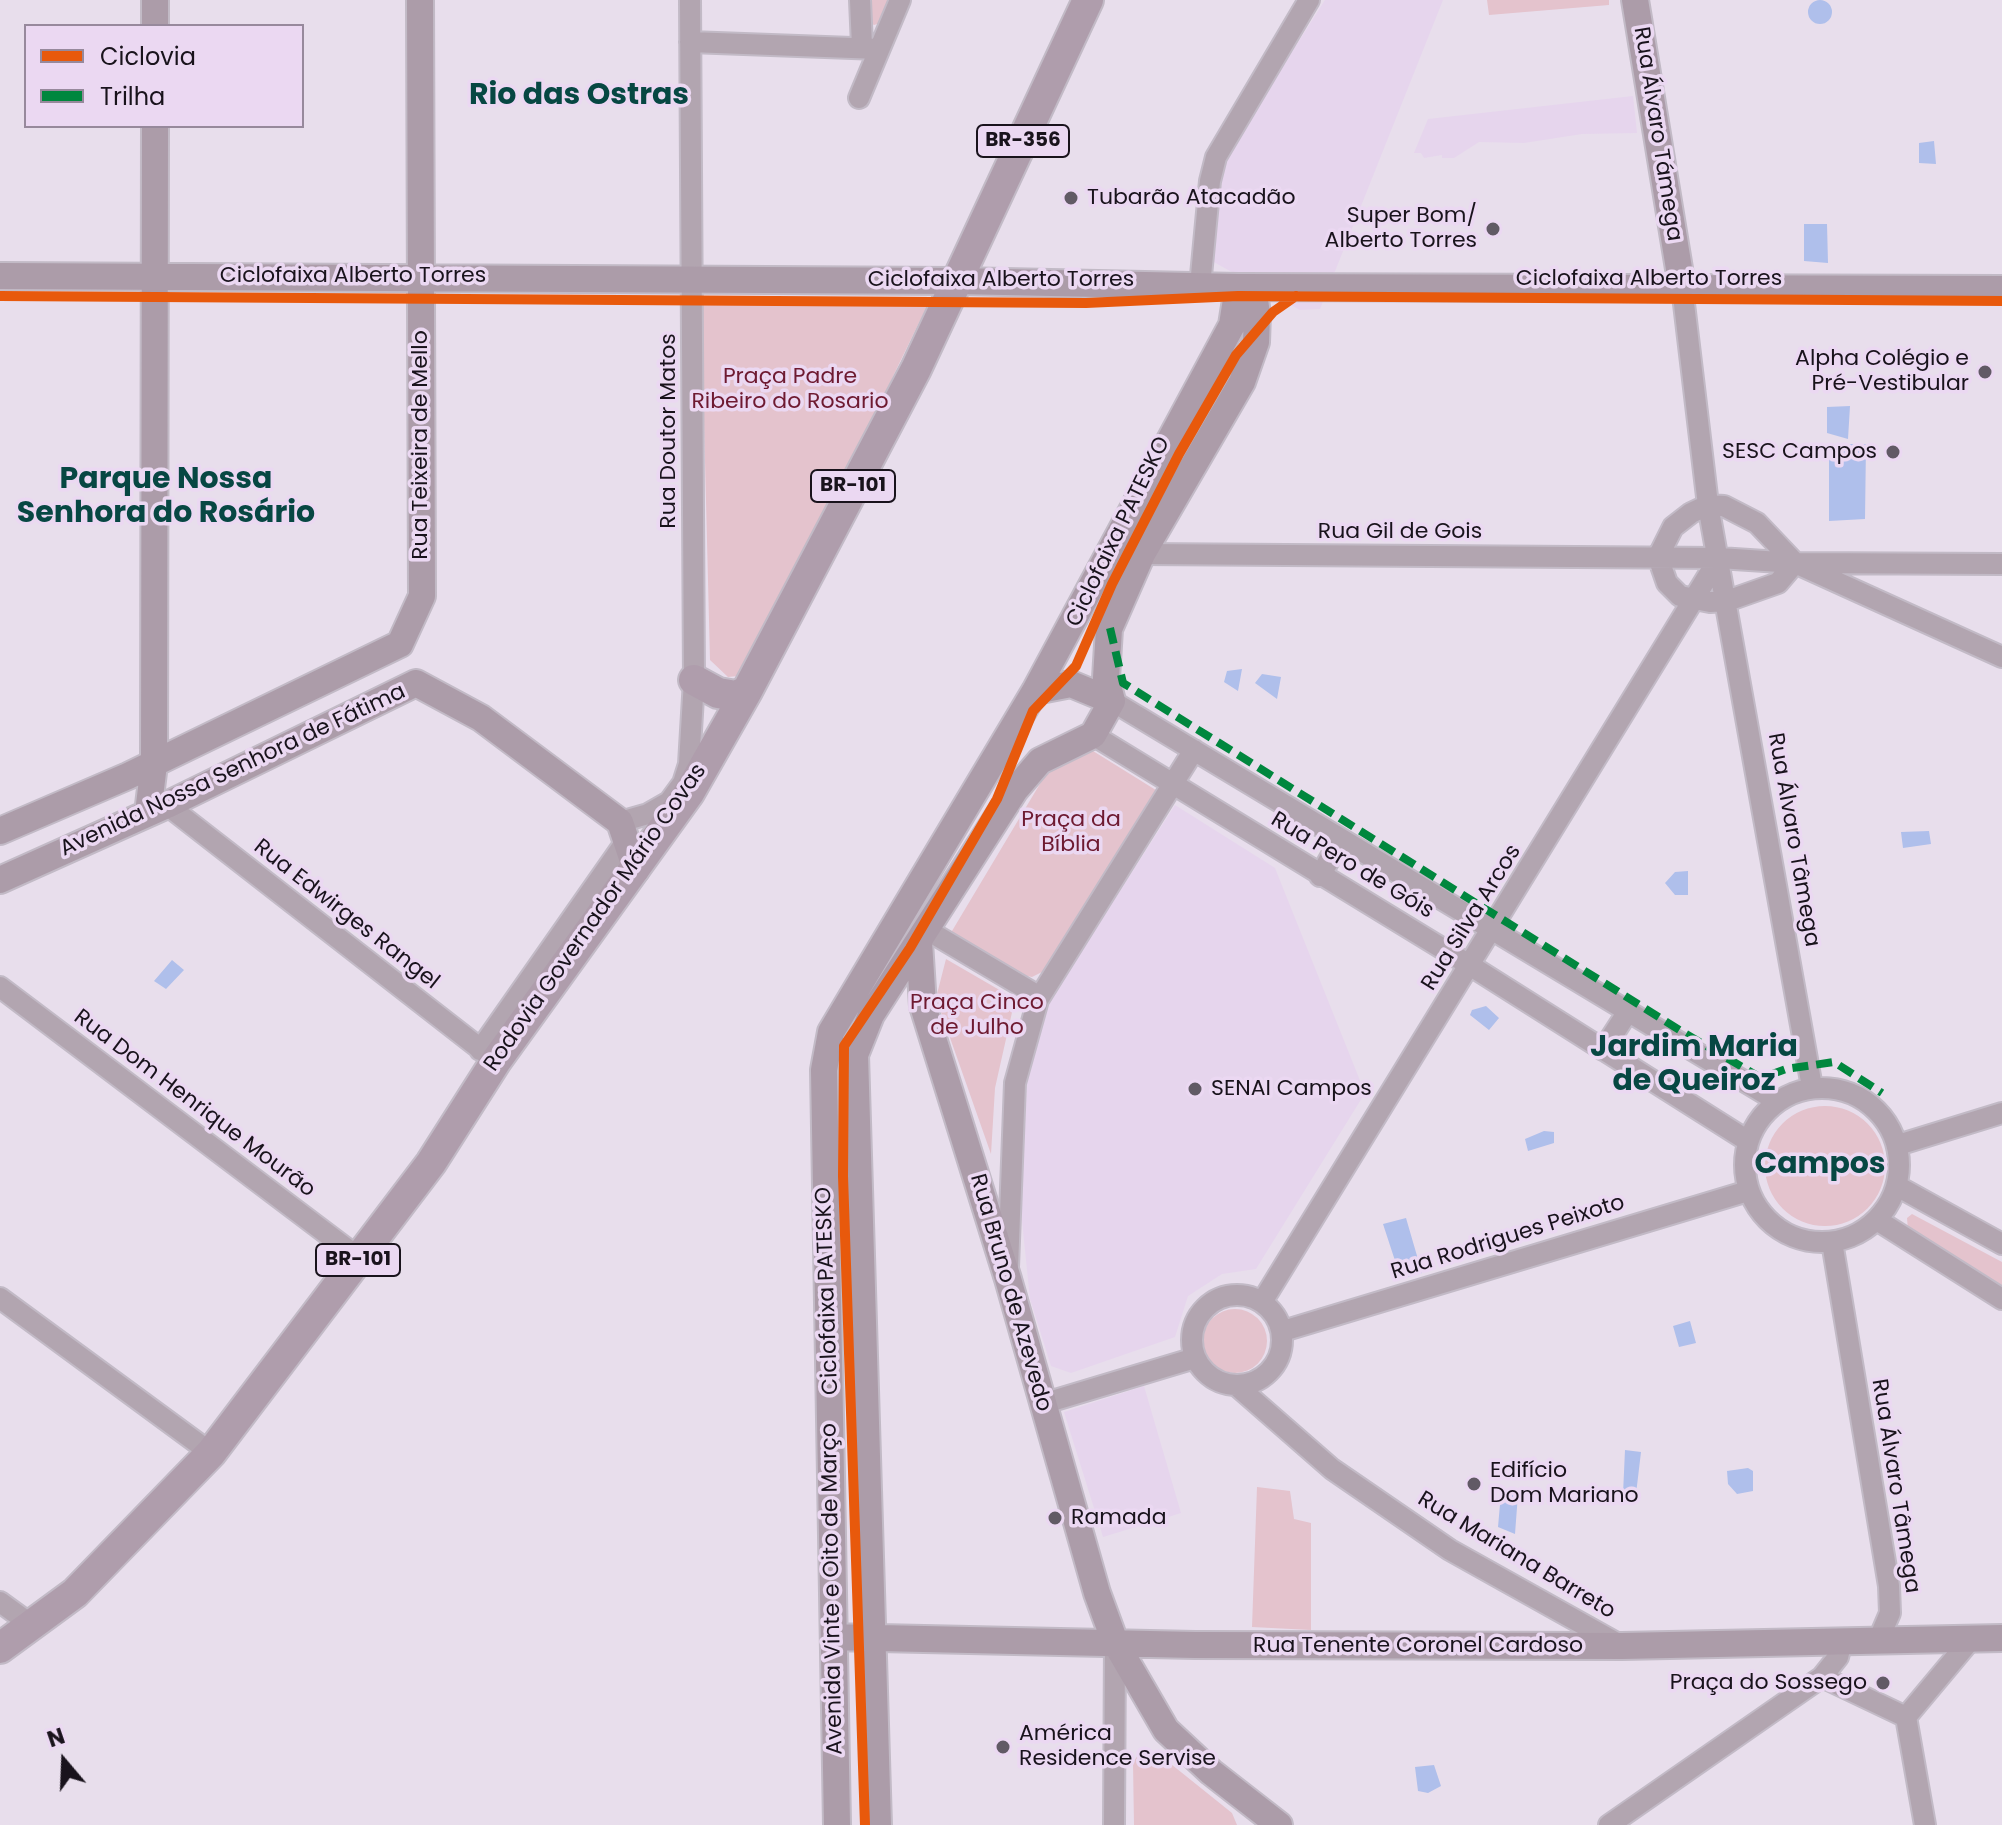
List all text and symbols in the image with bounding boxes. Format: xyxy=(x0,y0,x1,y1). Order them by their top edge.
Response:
legend xyxy=(24,24,304,128)
street label: Rua Álvaro Támega xyxy=(1627,25,1687,243)
text: Ciclovia xyxy=(100,40,196,73)
district label: Rio das Ostras xyxy=(469,78,689,114)
text: Trilha xyxy=(100,80,165,113)
road number: BR-356 xyxy=(977,125,1069,157)
place label: Tubarão Atacadão xyxy=(1087,185,1296,211)
marker: Tubarão Atacadão xyxy=(1062,189,1080,207)
place label: Super Bom/ Alberto Torres xyxy=(1325,203,1477,254)
marker: Super Bom/ Alberto Torres xyxy=(1484,220,1502,238)
street label: Ciclofaixa Alberto Torres xyxy=(220,263,486,289)
street label: Ciclofaixa Alberto Torres xyxy=(1516,266,1782,292)
street label: Ciclofaixa Alberto Torres xyxy=(868,267,1134,293)
street label: Rua Teixeira de Mello xyxy=(408,330,434,560)
street label: Rua Doutor Matos xyxy=(656,333,682,529)
place label: Alpha Colégio e Pré-Vestibular xyxy=(1795,346,1969,398)
marker: Alpha Colégio e Pré-Vestibular xyxy=(1976,363,1994,381)
park label: Praça Padre Ribeiro do Rosario xyxy=(691,364,889,416)
street label: Ciclofaixa PATESKO xyxy=(1062,433,1176,631)
place label: SESC Campos xyxy=(1722,439,1877,465)
marker: SESC Campos xyxy=(1884,443,1902,461)
district label: Parque Nossa Senhora do Rosário xyxy=(17,462,315,532)
road number: BR-101 xyxy=(811,470,895,502)
street label: Rua Gil de Gois xyxy=(1318,519,1482,545)
street label: Avenida Nossa Senhora de Fátima xyxy=(56,679,410,863)
street label: Rua Álvaro Tâmega xyxy=(1761,731,1825,949)
street label: Rodovia Governador Mário Covas xyxy=(479,759,713,1077)
park label: Praça da Bíblia xyxy=(1021,807,1121,858)
street label: Rua Pero de Góis xyxy=(1266,807,1438,925)
street label: Rua Edwirges Rangel xyxy=(248,834,444,996)
street label: Rua Silva Arcos xyxy=(1417,840,1527,996)
park label: Praça Cinco de Julho xyxy=(910,990,1044,1042)
street label: Rua Dom Henrique Mourão xyxy=(68,1004,320,1204)
district label: Jardim Maria de Queiroz xyxy=(1590,1030,1798,1100)
place label: SENAI Campos xyxy=(1211,1076,1372,1102)
marker: SENAI Campos xyxy=(1186,1080,1204,1098)
district label: Campos xyxy=(1754,1147,1886,1183)
street label: Rua Bruno de Azevedo xyxy=(963,1171,1057,1415)
street label: Ciclofaixa PATESKO xyxy=(811,1187,845,1395)
street label: Rua Rodrigues Peixoto xyxy=(1388,1190,1628,1286)
road number: BR-101 xyxy=(316,1244,400,1276)
street label: Rua Álvaro Tâmega xyxy=(1865,1377,1925,1595)
street label: Avenida Vinte e Oito de Março xyxy=(817,1423,849,1755)
place label: Edifício Dom Mariano xyxy=(1490,1458,1639,1510)
marker: Edifício Dom Mariano xyxy=(1465,1475,1483,1493)
street label: Rua Mariana Barreto xyxy=(1412,1487,1620,1625)
place label: Ramada xyxy=(1071,1505,1167,1531)
marker: Ramada xyxy=(1046,1509,1064,1527)
street label: Rua Tenente Coronel Cardoso xyxy=(1253,1633,1583,1659)
place label: Praça do Sossego xyxy=(1670,1670,1867,1696)
marker: Praça do Sossego xyxy=(1874,1674,1892,1692)
text: N xyxy=(43,1720,69,1755)
north arrow xyxy=(24,1721,104,1801)
place label: América Residence Servise xyxy=(1019,1721,1216,1772)
marker: América Residence Servise xyxy=(994,1738,1012,1756)

